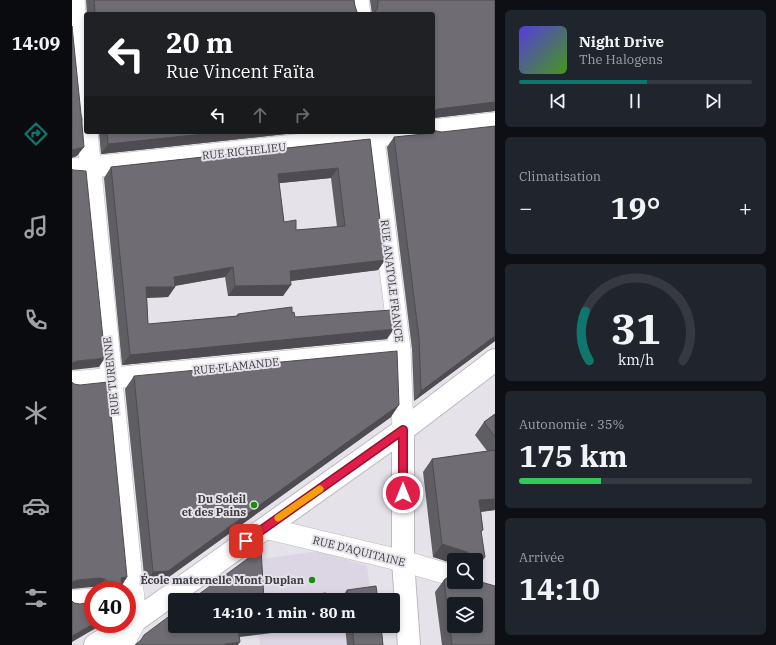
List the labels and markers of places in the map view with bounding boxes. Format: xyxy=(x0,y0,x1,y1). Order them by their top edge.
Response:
place label: Du Soleil et des Pains xyxy=(182,492,246,519)
marker: Du Soleil et des Pains xyxy=(249,500,259,510)
pin xyxy=(229,524,263,558)
place label: École maternelle Mont Duplan xyxy=(140,572,304,587)
marker: École maternelle Mont Duplan xyxy=(307,575,317,585)

